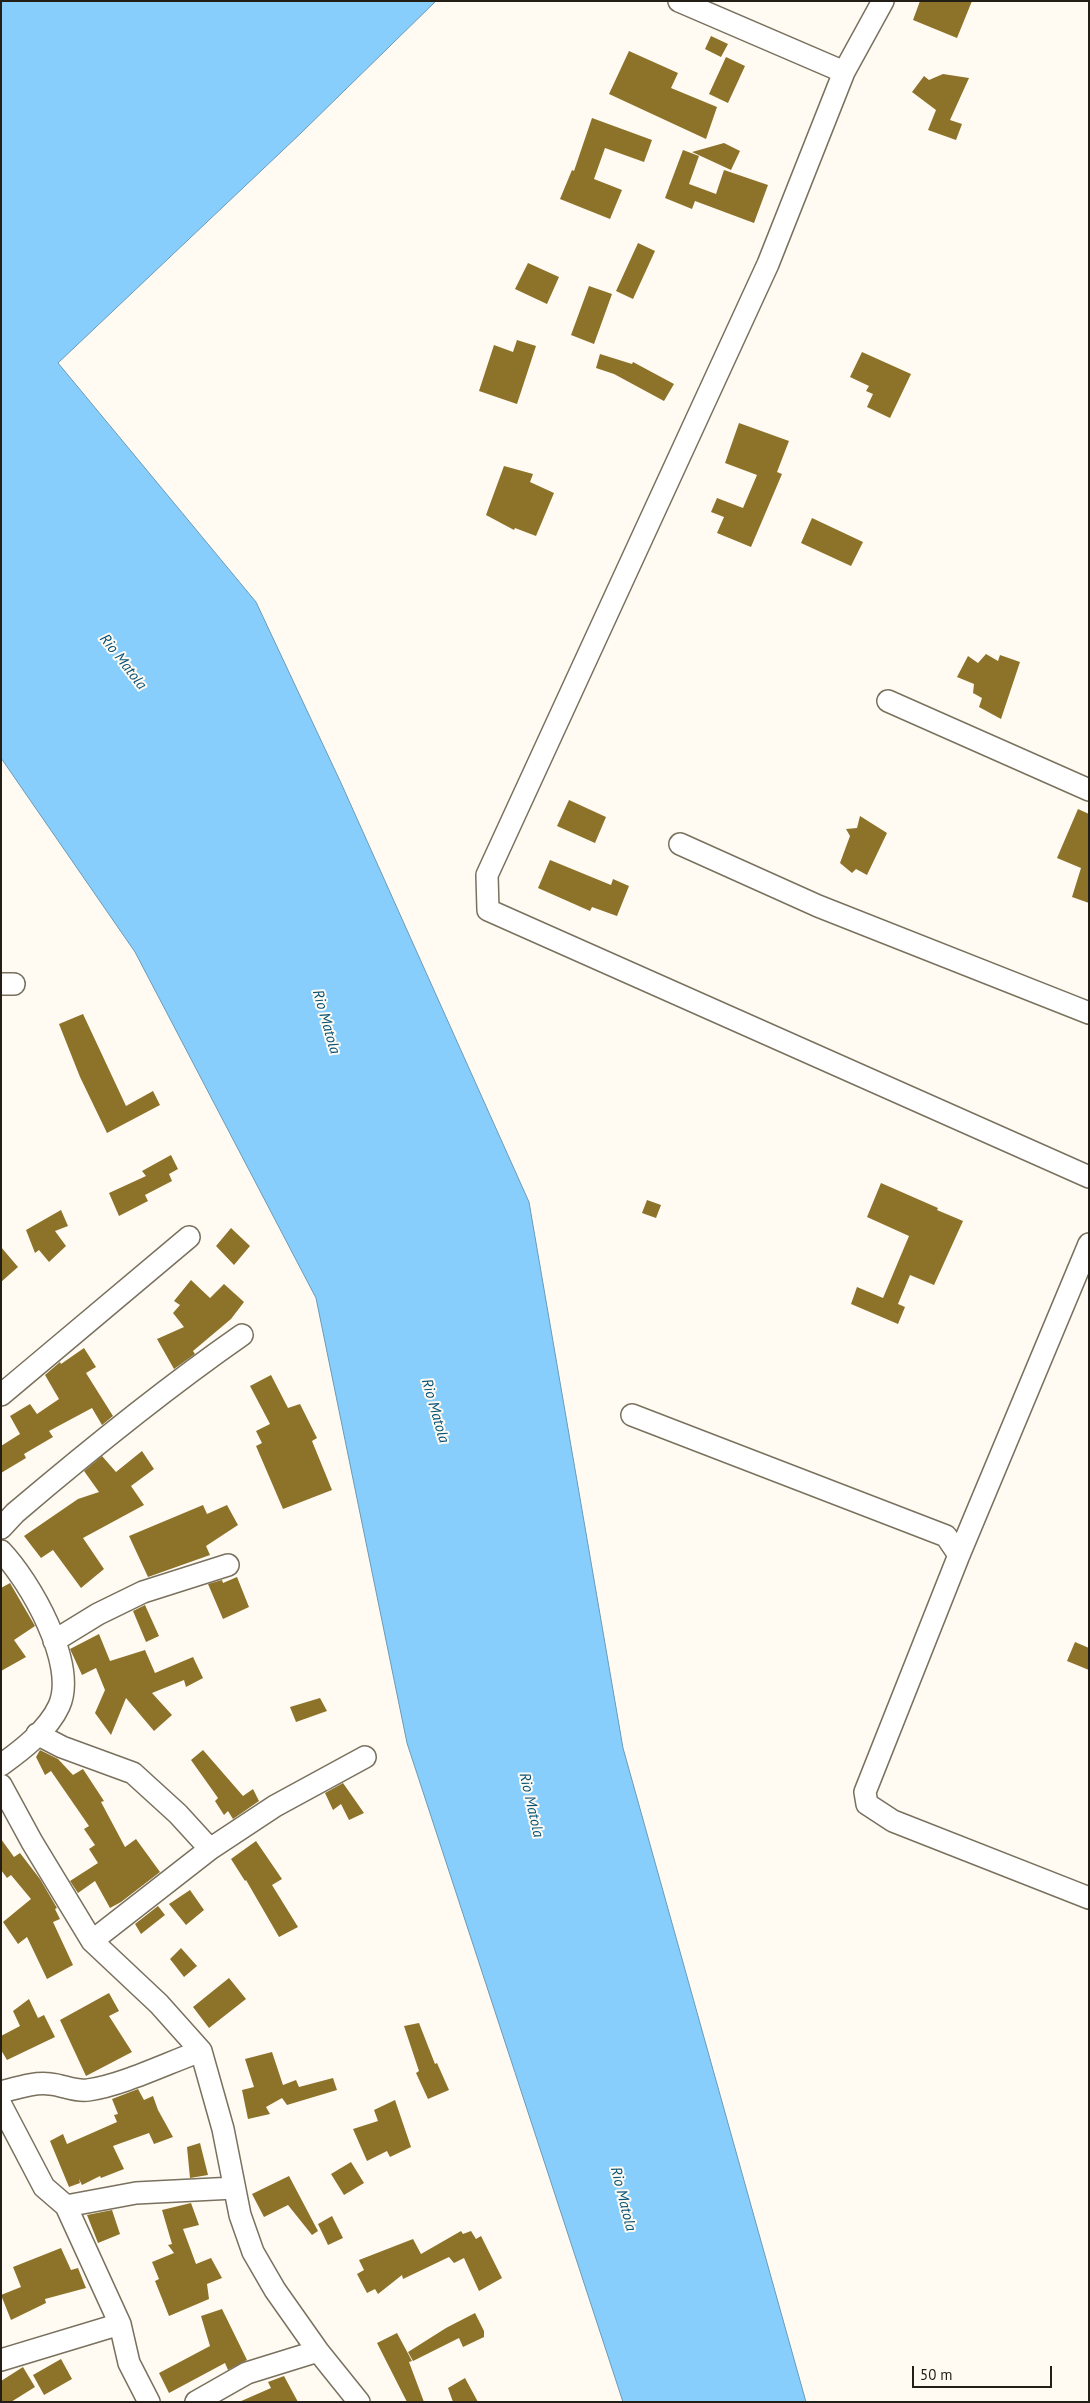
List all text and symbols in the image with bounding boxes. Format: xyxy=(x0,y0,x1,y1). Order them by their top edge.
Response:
water label: Rio Matola xyxy=(96,631,150,693)
water label: Rio Matola xyxy=(308,988,344,1056)
water label: Rio Matola xyxy=(417,1377,453,1445)
water label: Rio Matola xyxy=(515,1771,547,1839)
water label: Rio Matola xyxy=(606,2165,640,2233)
scale bar xyxy=(915,2356,1055,2388)
text: 50 m xyxy=(920,2365,953,2384)

